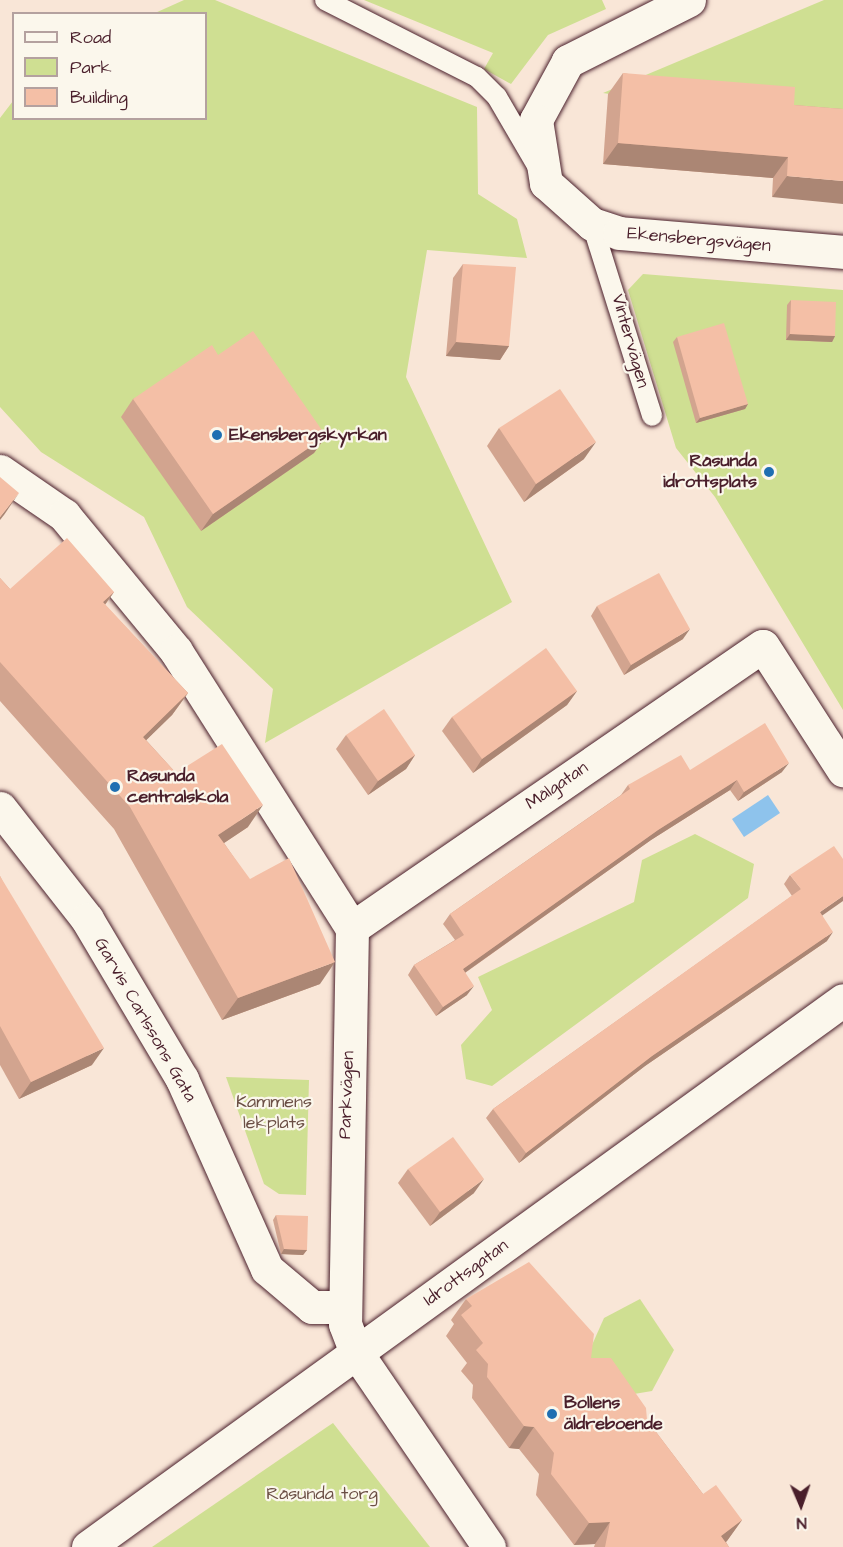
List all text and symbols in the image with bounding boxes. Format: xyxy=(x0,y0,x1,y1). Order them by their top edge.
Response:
legend xyxy=(12,12,207,120)
text: Road xyxy=(70,25,111,50)
text: Park xyxy=(70,55,112,80)
text: Building xyxy=(70,85,128,110)
street label: Ekensbergsvägen xyxy=(626,223,772,257)
street label: Vintervägen xyxy=(606,292,654,390)
place label: Ekensbergskyrkan xyxy=(229,424,387,446)
marker: Ekensbergskyrkan xyxy=(210,428,224,442)
place label: Råsunda idrottsplats xyxy=(663,451,757,494)
marker: Råsunda idrottsplats xyxy=(762,465,776,479)
street label: Målgatan xyxy=(522,757,592,815)
place label: Råsunda centralskola xyxy=(127,766,229,808)
marker: Råsunda centralskola xyxy=(108,780,122,794)
street label: Garvis Carlssons Gata xyxy=(89,934,201,1106)
street label: Parkvägen xyxy=(335,1051,359,1139)
park label: Kammens lekplats xyxy=(236,1092,312,1134)
street label: Idrottsgatan xyxy=(419,1235,513,1311)
place label: Bollens äldreboende xyxy=(564,1393,663,1436)
marker: Bollens äldreboende xyxy=(545,1407,559,1421)
north arrow xyxy=(771,1475,831,1535)
park label: Råsunda torg xyxy=(266,1483,378,1505)
text: N xyxy=(796,1512,807,1534)

